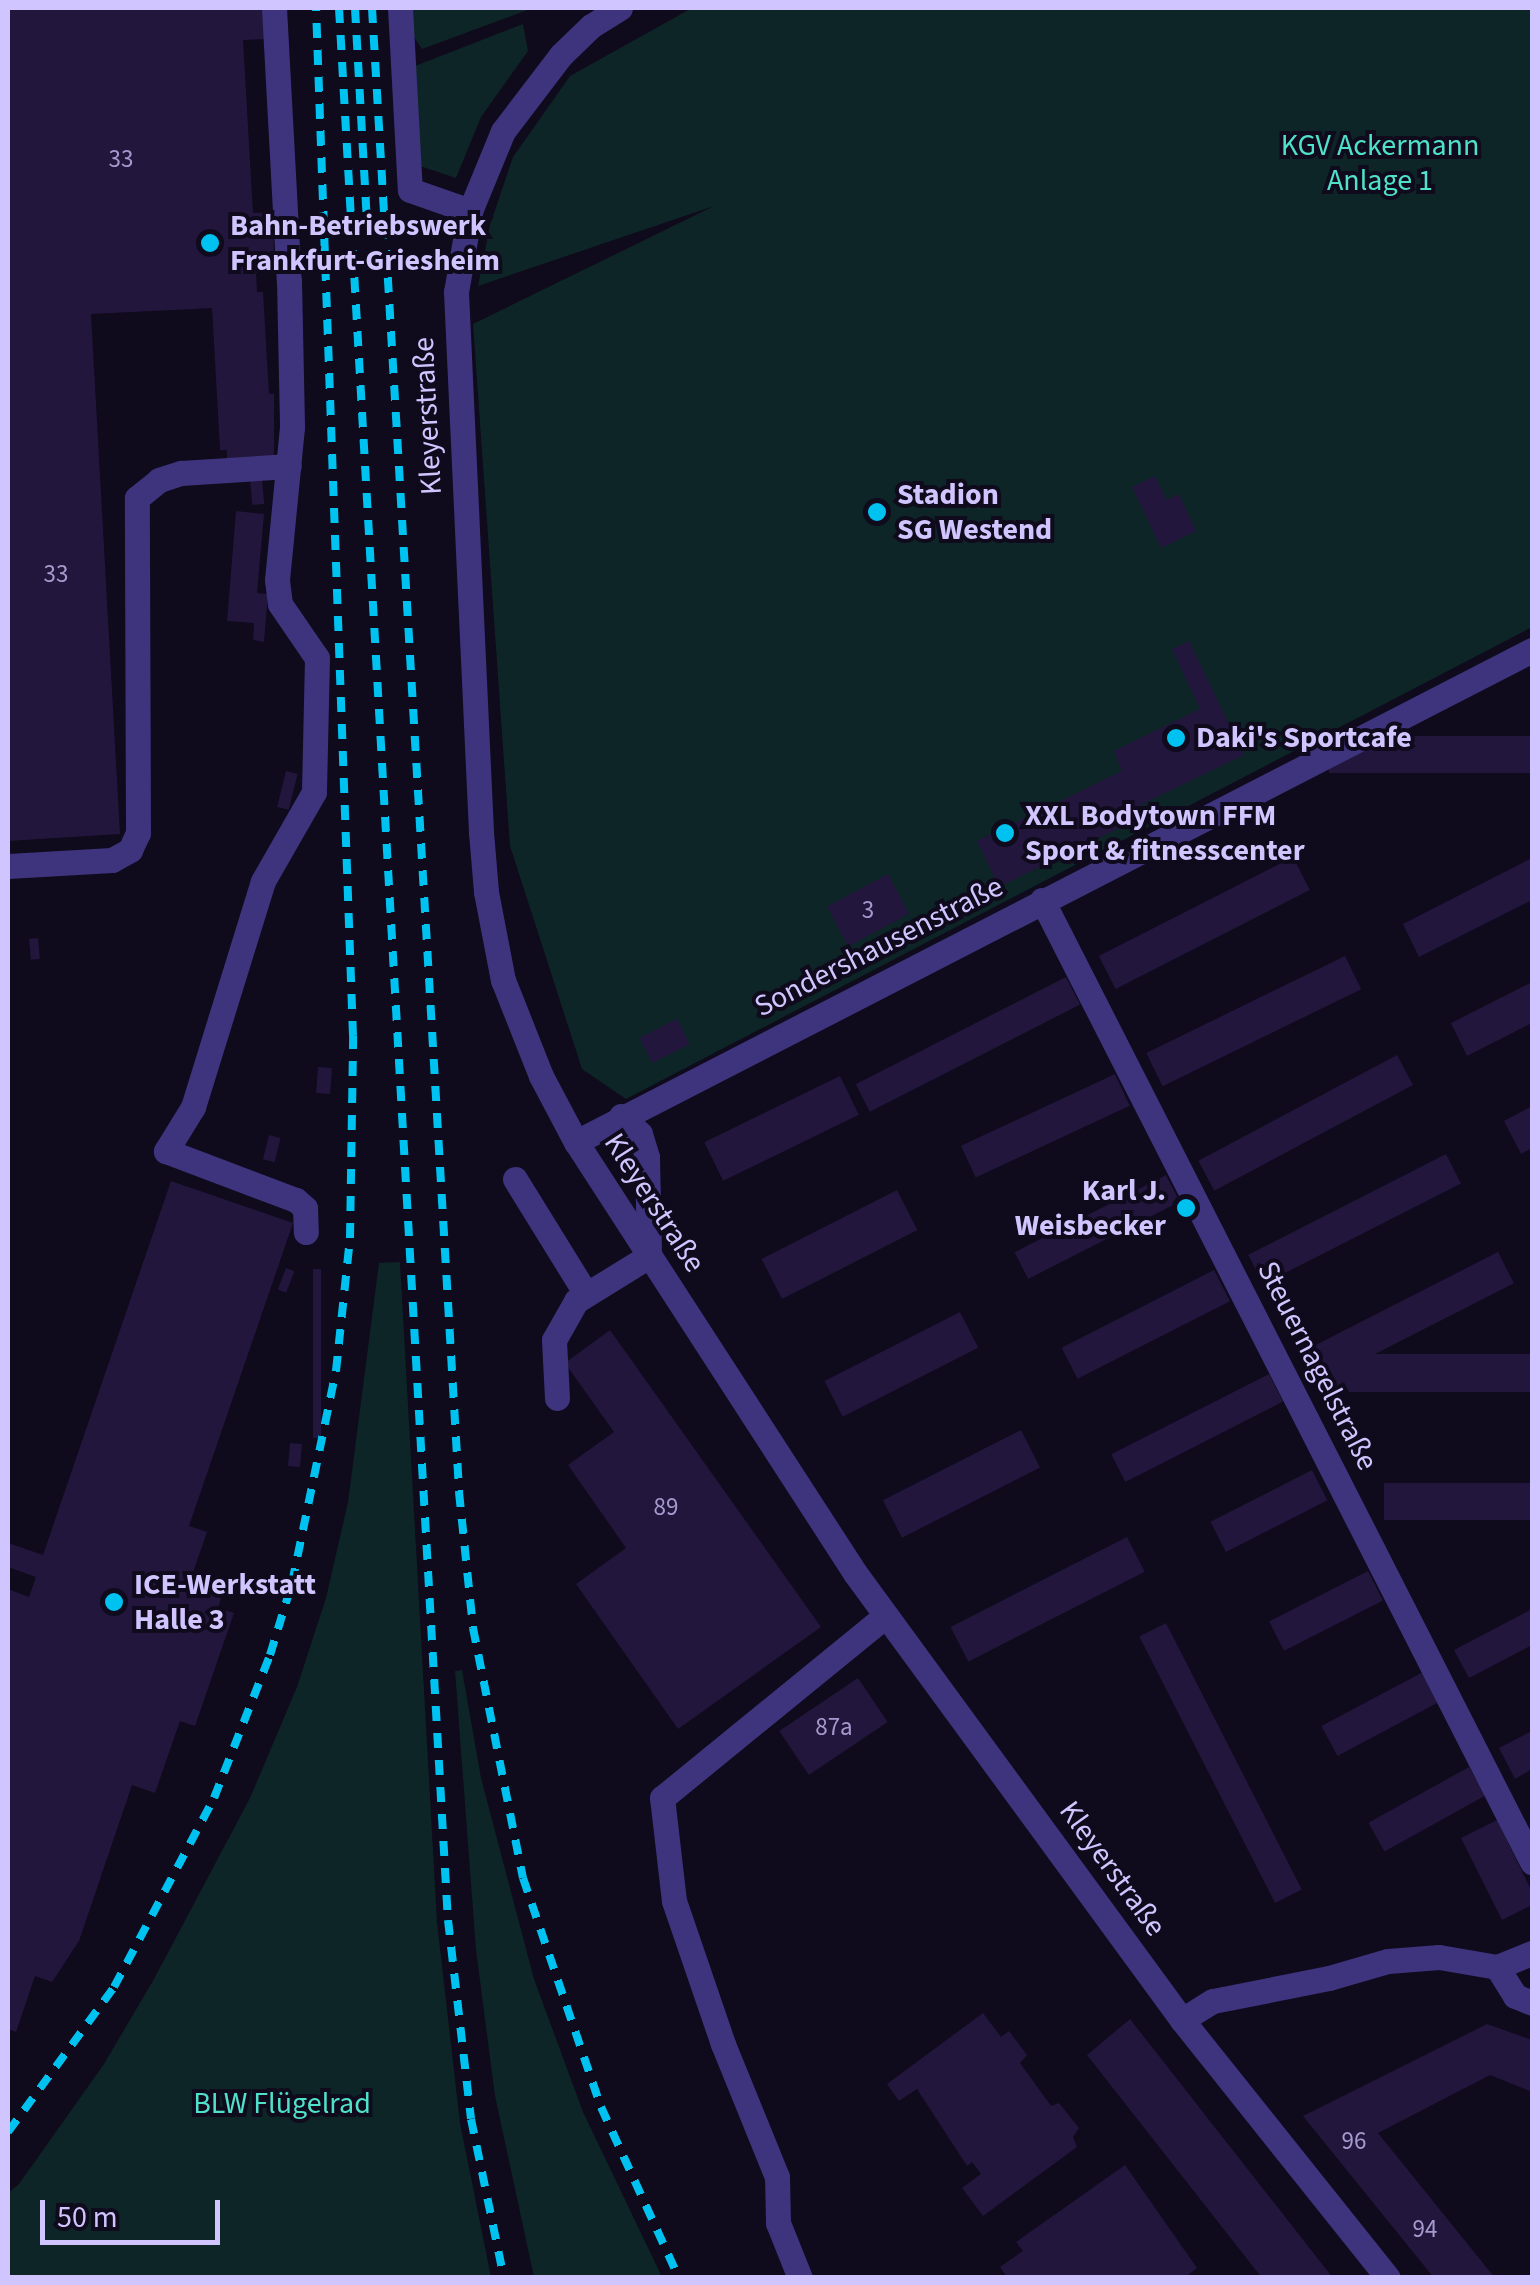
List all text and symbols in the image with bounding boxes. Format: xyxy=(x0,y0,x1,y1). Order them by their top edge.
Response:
park label: KGV Ackermann Anlage 1 xyxy=(1281,128,1479,198)
house number: 33 xyxy=(109,144,133,174)
place label: Bahn-Betriebswerk Frankfurt-Griesheim xyxy=(230,208,500,278)
marker: Bahn-Betriebswerk Frankfurt-Griesheim xyxy=(199,232,221,254)
street label: Kleyerstraße xyxy=(406,336,450,496)
place label: Stadion SG Westend xyxy=(897,477,1052,548)
marker: Stadion SG Westend xyxy=(866,501,888,523)
house number: 33 xyxy=(44,559,68,589)
place label: Daki's Sportcafe xyxy=(1196,720,1412,756)
marker: Daki's Sportcafe xyxy=(1165,727,1187,749)
place label: XXL Bodytown FFM Sport & fitnesscenter xyxy=(1025,798,1305,868)
marker: XXL Bodytown FFM Sport & fitnesscenter xyxy=(994,822,1016,844)
street label: Sondershausenstraße xyxy=(749,869,1009,1025)
house number: 3 xyxy=(862,895,874,925)
street label: Kleyerstraße xyxy=(596,1127,712,1279)
place label: Karl J. Weisbecker xyxy=(1015,1173,1166,1244)
marker: Karl J. Weisbecker xyxy=(1175,1197,1197,1219)
street label: Steuernagelstraße xyxy=(1249,1256,1385,1476)
house number: 89 xyxy=(654,1492,678,1522)
place label: ICE-Werkstatt Halle 3 xyxy=(134,1567,316,1638)
marker: ICE-Werkstatt Halle 3 xyxy=(103,1591,125,1613)
house number: 87a xyxy=(815,1712,853,1742)
street label: Kleyerstraße xyxy=(1051,1794,1173,1944)
park label: BLW Flügelrad xyxy=(193,2086,371,2122)
house number: 96 xyxy=(1342,2126,1366,2156)
scale bar xyxy=(45,2180,225,2242)
text: 50 m xyxy=(57,2196,118,2239)
house number: 94 xyxy=(1413,2214,1437,2244)

